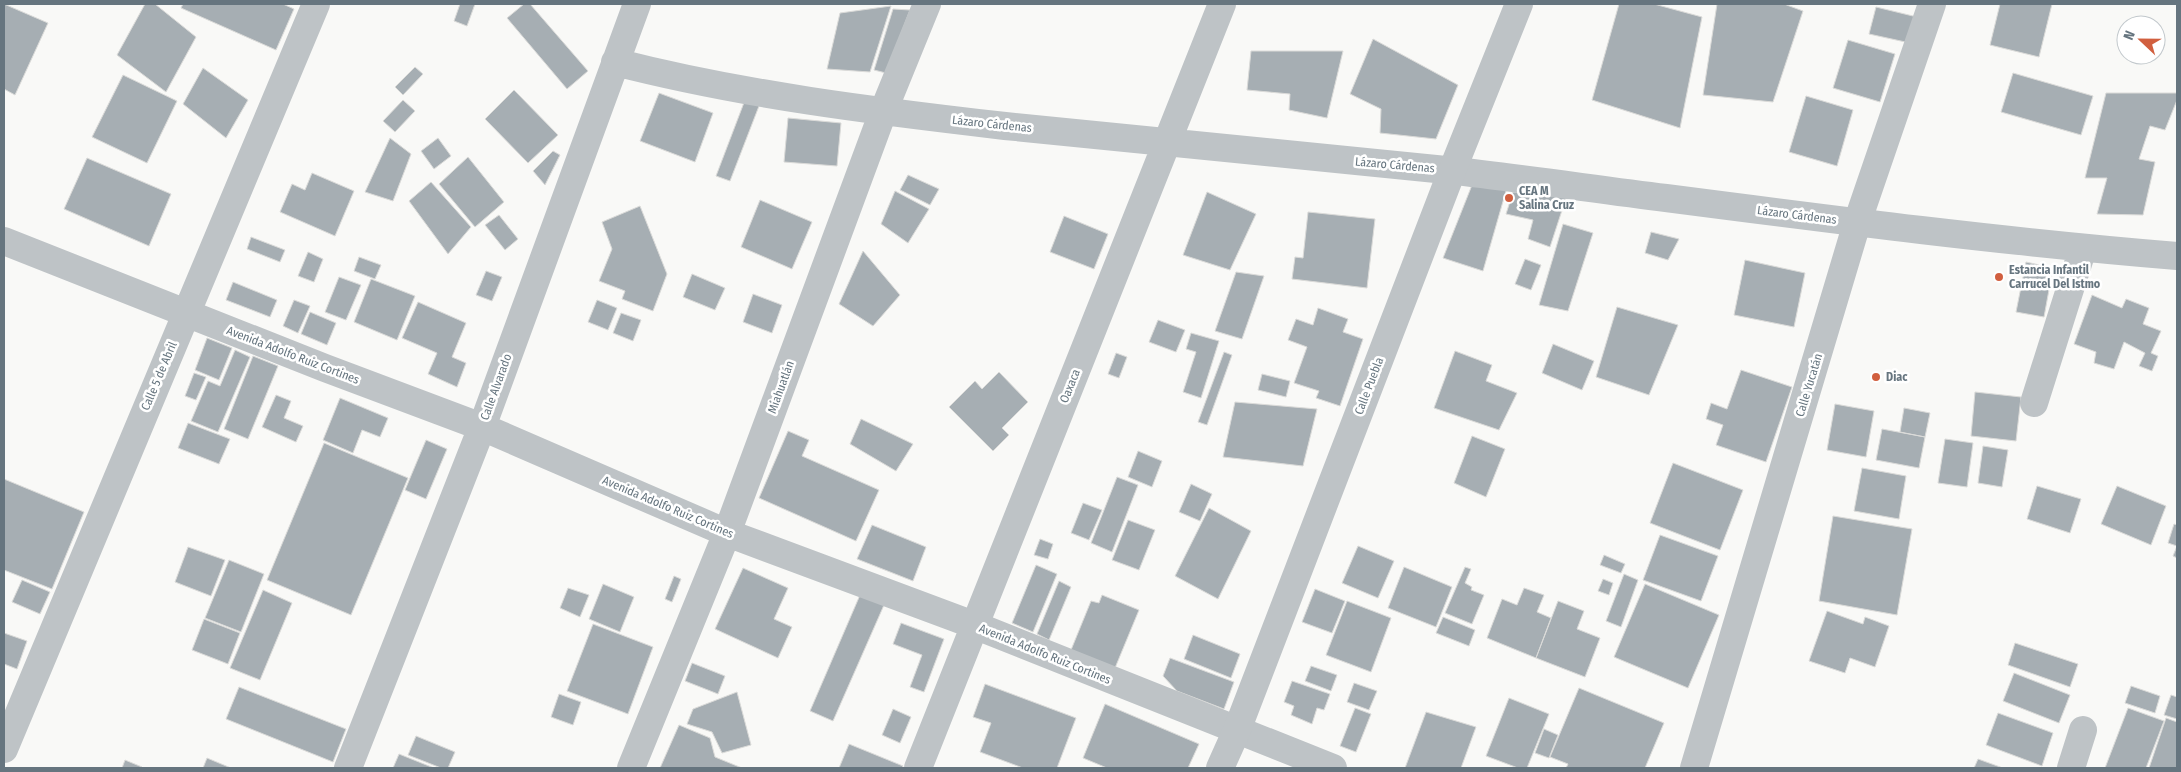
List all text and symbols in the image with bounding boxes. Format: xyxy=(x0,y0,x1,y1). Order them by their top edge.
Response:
north arrow xyxy=(2116,15,2166,65)
text: N xyxy=(2120,28,2139,42)
street label: Lázaro Cárdenas xyxy=(952,113,1032,135)
street label: Lázaro Cárdenas xyxy=(1355,155,1435,175)
place label: CEA M Salina Cruz xyxy=(1519,184,1574,212)
marker: CEA M Salina Cruz xyxy=(1503,192,1515,204)
street label: Lázaro Cárdenas xyxy=(1756,203,1838,227)
place label: Estancia Infantil Carrucel Del Istmo xyxy=(2009,263,2101,291)
marker: Estancia Infantil Carrucel Del Istmo xyxy=(1993,271,2005,283)
street label: Avenida Adolfo Ruiz Cortines xyxy=(225,323,361,387)
street label: Calle 5 de Abril xyxy=(138,340,180,412)
street label: Calle Alvarado xyxy=(478,352,514,422)
street label: Calle Yucatán xyxy=(1793,352,1825,418)
street label: Calle Puebla xyxy=(1352,355,1386,417)
street label: Miahuatlán xyxy=(765,359,797,415)
street label: Oaxaca xyxy=(1057,367,1083,405)
place label: Diac xyxy=(1886,370,1908,384)
marker: Diac xyxy=(1870,371,1882,383)
street label: Avenida Adolfo Ruiz Cortines xyxy=(600,473,736,541)
street label: Avenida Adolfo Ruiz Cortines xyxy=(977,621,1113,687)

